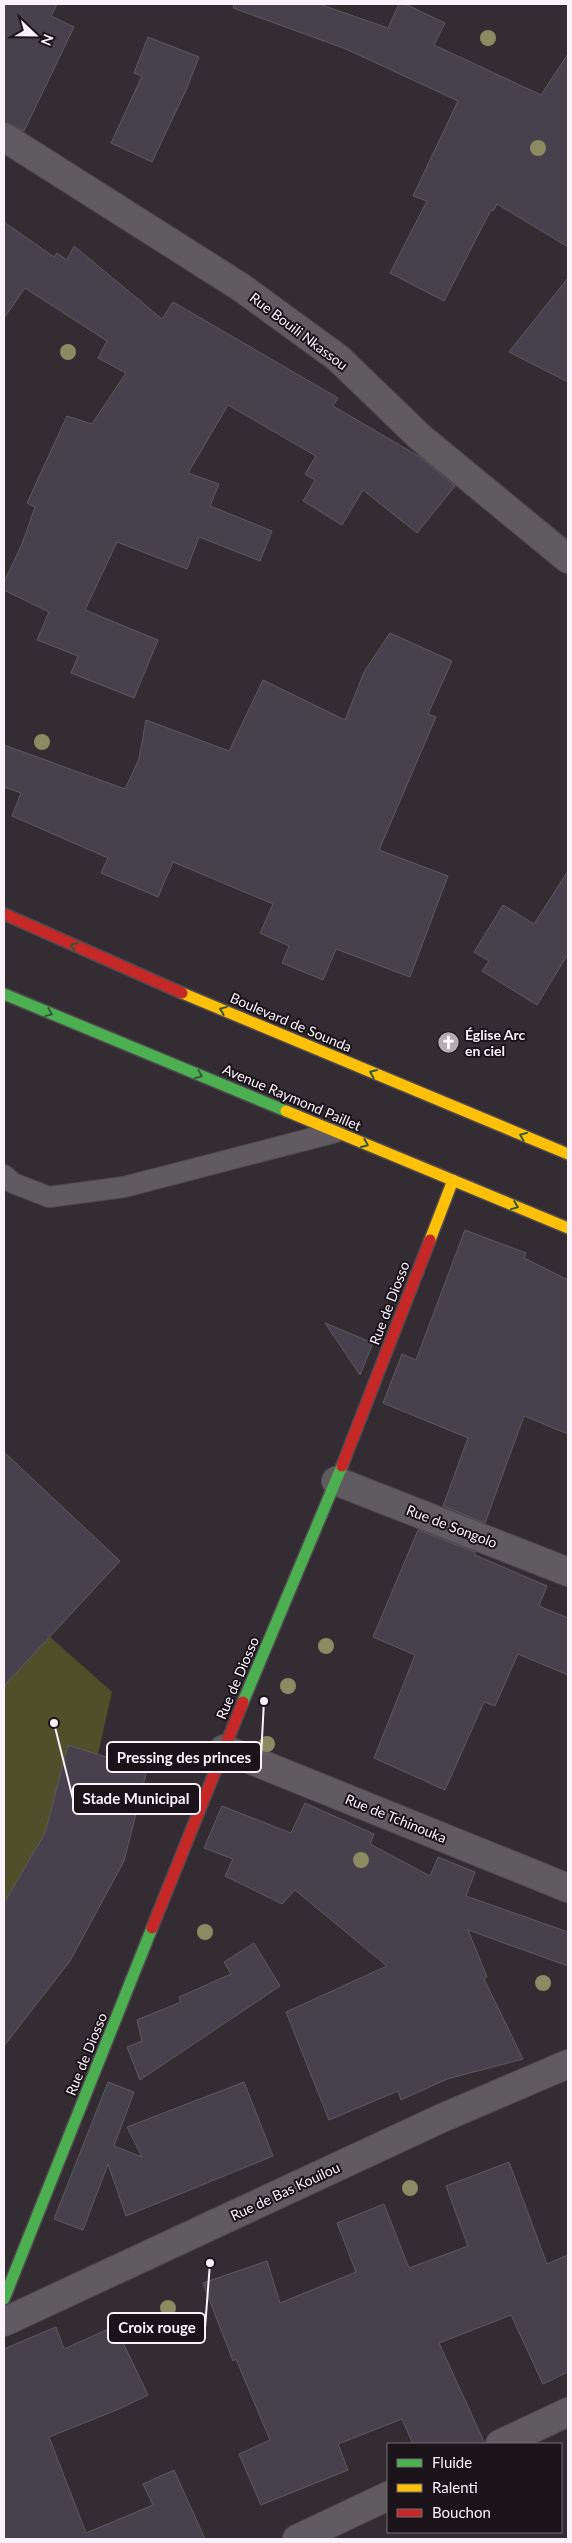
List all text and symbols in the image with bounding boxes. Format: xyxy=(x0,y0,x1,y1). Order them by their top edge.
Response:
north arrow xyxy=(10,10,60,60)
text: N xyxy=(38,32,57,48)
street label: Rue Bouili Nkassou xyxy=(247,289,351,373)
one-way arrow xyxy=(70,942,79,953)
street label: Boulevard de Sounda xyxy=(228,989,354,1055)
one-way arrow xyxy=(44,1006,53,1017)
one-way arrow xyxy=(219,1006,228,1016)
place label: Église Arc en ciel xyxy=(465,1026,526,1059)
church icon: Église Arc en ciel xyxy=(437,1030,461,1054)
street label: Avenue Raymond Paillet xyxy=(220,1060,364,1134)
one-way arrow xyxy=(194,1068,203,1079)
one-way arrow xyxy=(369,1068,378,1079)
one-way arrow xyxy=(519,1131,528,1142)
one-way arrow xyxy=(360,1137,369,1148)
one-way arrow xyxy=(510,1200,519,1210)
street label: Rue de Diosso xyxy=(365,1259,413,1347)
street label: Rue de Songolo xyxy=(404,1501,500,1551)
street label: Rue de Diosso xyxy=(212,1634,262,1722)
callout: Pressing des princes xyxy=(107,1742,261,1772)
text: Pressing des princes xyxy=(117,1748,252,1766)
callout: Stade Municipal xyxy=(73,1784,200,1814)
text: Stade Municipal xyxy=(83,1789,189,1807)
street label: Rue de Tchinouka xyxy=(343,1790,449,1846)
street label: Rue de Diosso xyxy=(62,2010,110,2098)
street label: Rue de Bas Kouilou xyxy=(228,2158,342,2224)
callout: Croix rouge xyxy=(108,2313,205,2343)
text: Croix rouge xyxy=(118,2318,196,2336)
legend xyxy=(387,2443,562,2533)
text: Fluide xyxy=(432,2453,472,2471)
text: Ralenti xyxy=(432,2478,478,2496)
text: Bouchon xyxy=(432,2503,491,2521)

